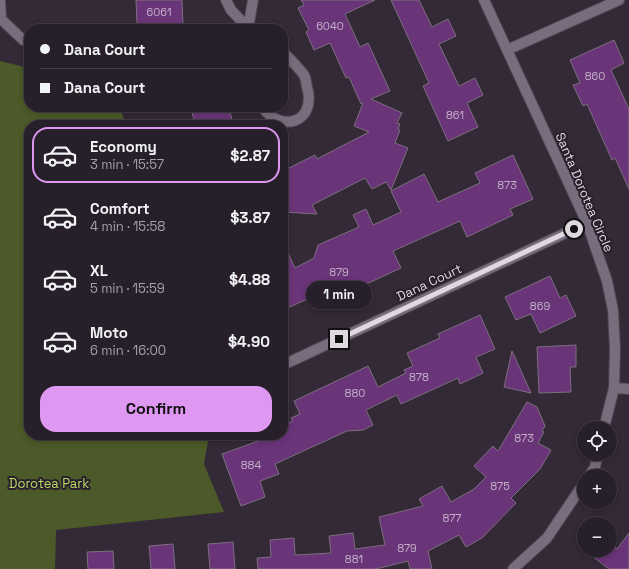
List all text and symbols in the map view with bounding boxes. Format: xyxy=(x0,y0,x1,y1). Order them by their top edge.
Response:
house number: 6061 xyxy=(146,5,172,19)
house number: 6040 xyxy=(316,19,344,33)
text: Dana Court xyxy=(64,40,145,59)
house number: 860 xyxy=(585,69,605,83)
text: Dana Court xyxy=(64,78,145,97)
house number: 861 xyxy=(446,108,464,122)
street label: Santa Dorotea Circle xyxy=(552,130,617,255)
icon: car xyxy=(42,137,78,173)
text: Economy xyxy=(90,137,157,156)
text: $2.87 xyxy=(230,146,270,165)
text: 3 min · 15:57 xyxy=(90,156,164,173)
house number: 873 xyxy=(497,178,517,192)
icon: car xyxy=(42,199,78,235)
text: Comfort xyxy=(90,199,150,218)
text: $3.87 xyxy=(230,208,270,227)
text: 4 min · 15:58 xyxy=(90,218,165,235)
route start xyxy=(565,220,583,238)
street label: Dana Court xyxy=(394,260,465,305)
icon: car xyxy=(42,261,78,297)
text: XL xyxy=(90,261,108,280)
house number: 879 xyxy=(329,265,349,279)
text: $4.88 xyxy=(229,270,270,289)
text: 5 min · 15:59 xyxy=(90,280,165,297)
callout: 1 min xyxy=(306,281,372,309)
text: 1 min xyxy=(323,286,355,303)
house number: 869 xyxy=(530,299,550,313)
icon: car xyxy=(42,323,78,359)
text: Moto xyxy=(90,323,128,342)
route end xyxy=(330,330,348,348)
text: $4.90 xyxy=(228,332,270,351)
text: 6 min · 16:00 xyxy=(90,342,166,359)
house number: 878 xyxy=(409,370,429,384)
button: Confirm xyxy=(40,386,272,432)
house number: 880 xyxy=(345,386,365,400)
map controls xyxy=(577,421,617,557)
button: locate xyxy=(577,421,617,461)
house number: 873 xyxy=(514,431,534,445)
house number: 884 xyxy=(241,458,261,472)
button: + xyxy=(577,469,617,509)
park label: Dorotea Park xyxy=(9,475,89,492)
house number: 875 xyxy=(490,479,510,493)
house number: 877 xyxy=(442,511,462,525)
button: − xyxy=(577,517,617,557)
house number: 879 xyxy=(397,541,417,555)
house number: 881 xyxy=(345,552,363,566)

